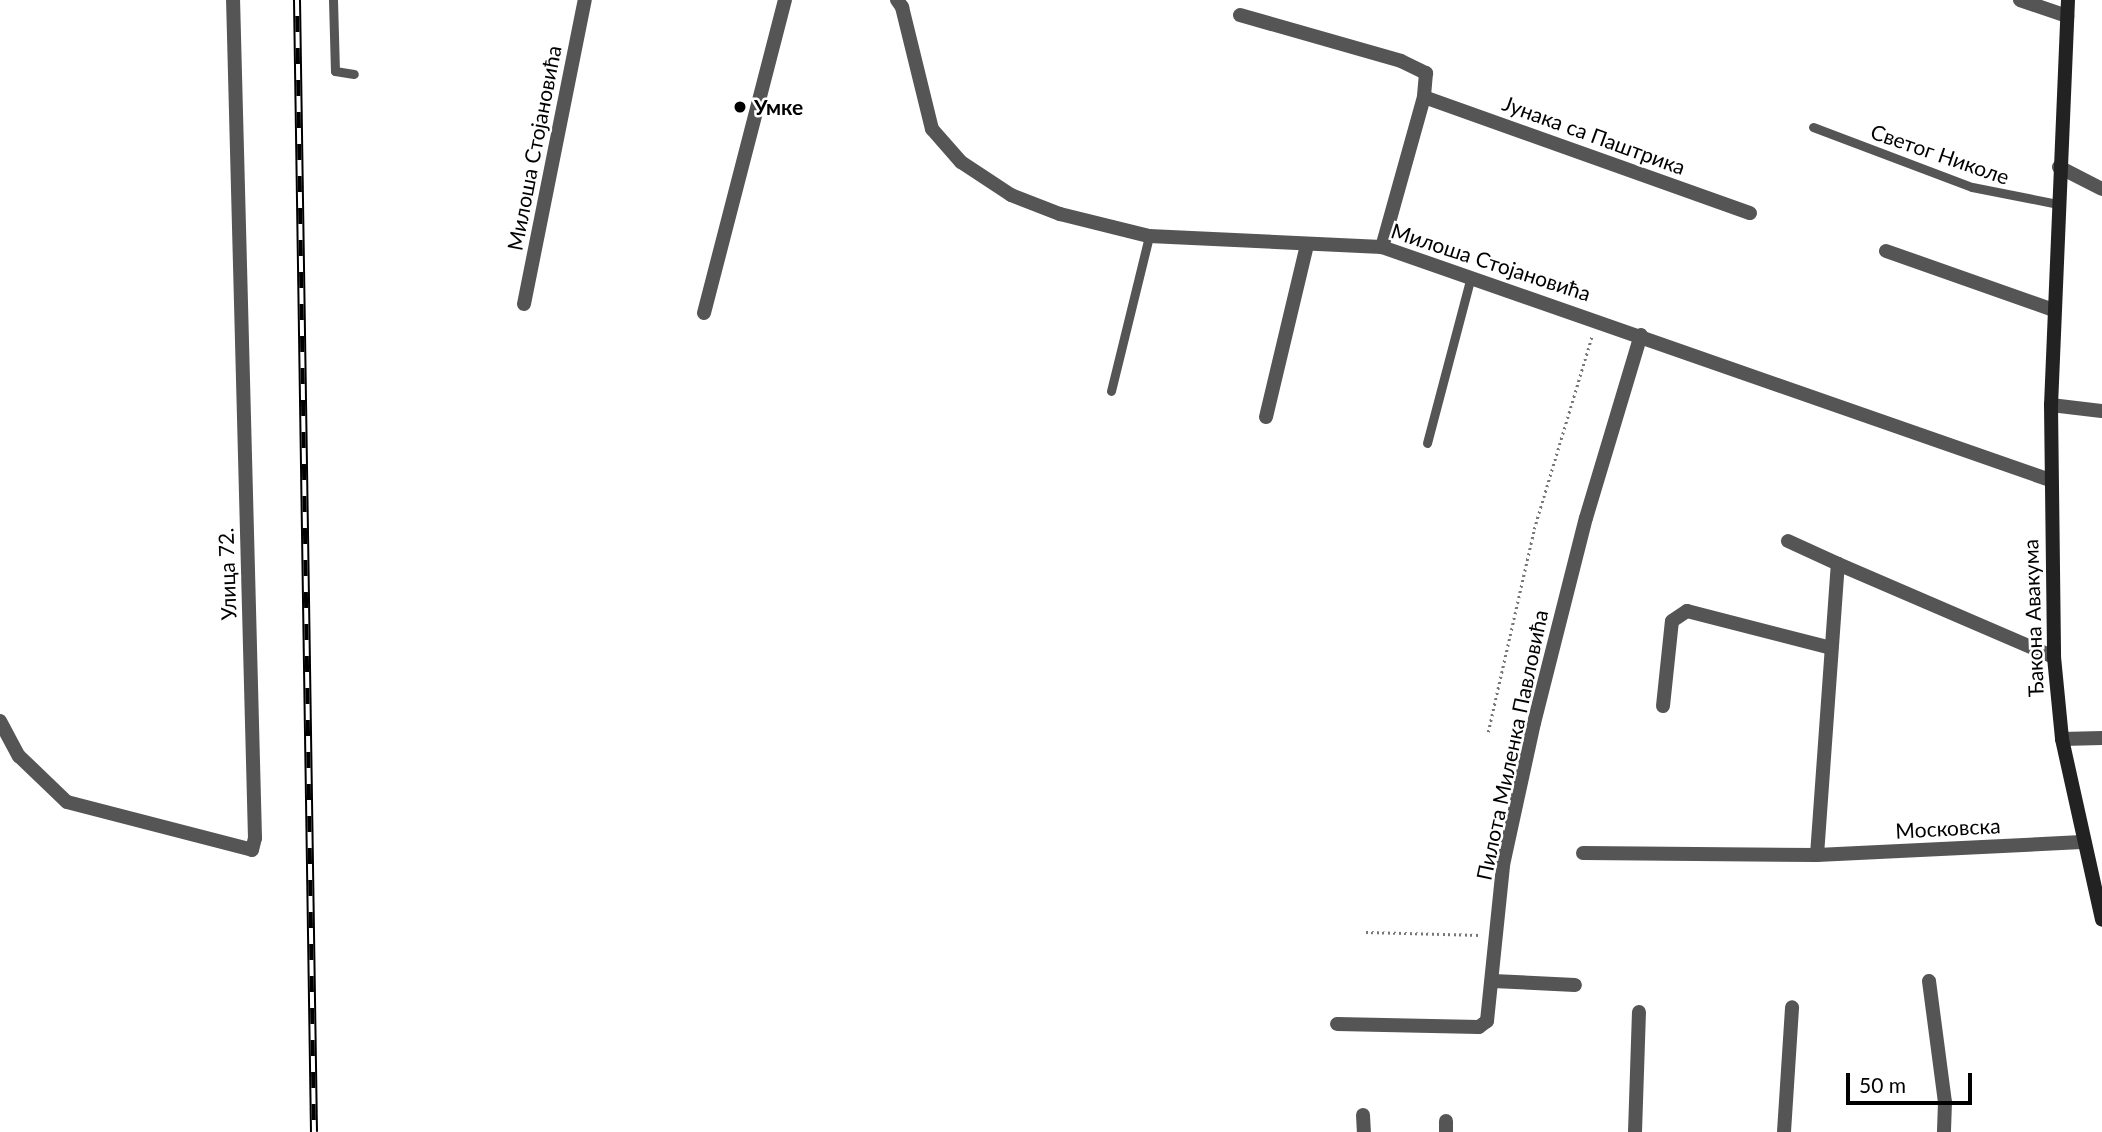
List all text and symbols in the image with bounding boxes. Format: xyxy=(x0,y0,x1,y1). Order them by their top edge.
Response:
street label: Милоша Стојановића xyxy=(502,43,566,253)
street label: Јунака са Паштрика xyxy=(1499,90,1689,180)
place label: Умке xyxy=(754,94,803,120)
marker: Умке xyxy=(732,99,748,115)
street label: Светог Николе xyxy=(1867,119,2013,189)
street label: Милоша Стојановића xyxy=(1388,218,1594,306)
street label: Улица 72. xyxy=(213,527,241,621)
street label: Ђакона Авакума xyxy=(2018,539,2048,697)
street label: Пилота Миленка Павловића xyxy=(1471,608,1553,882)
street label: Московска xyxy=(1895,813,2001,843)
scale bar xyxy=(1850,1058,1976,1102)
text: 50 m xyxy=(1859,1072,1906,1097)

